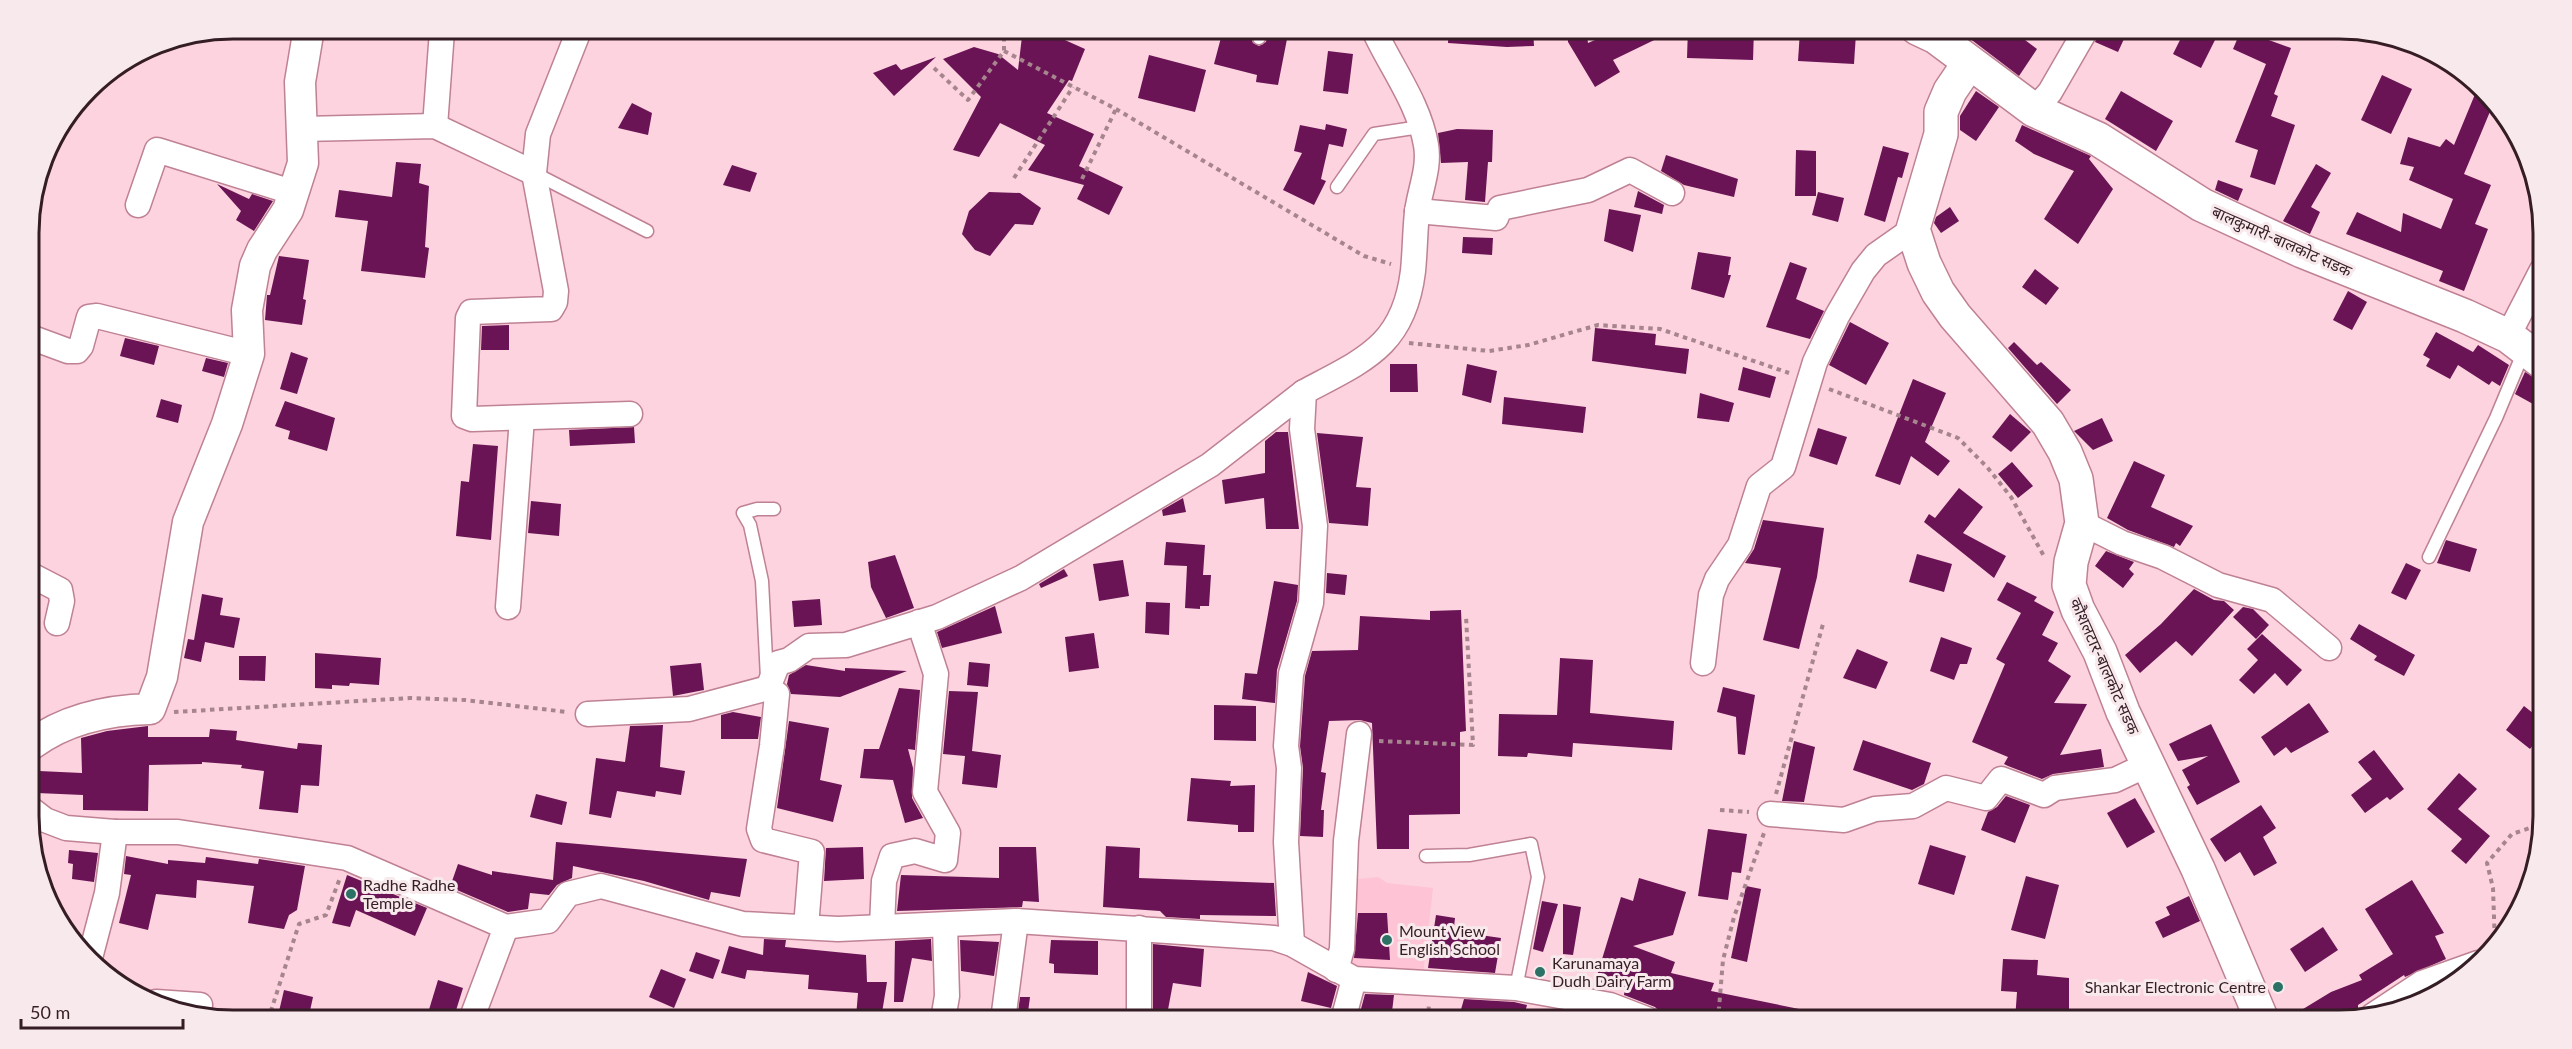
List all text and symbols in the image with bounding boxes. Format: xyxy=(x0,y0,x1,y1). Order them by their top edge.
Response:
street label: बालकुमारी-बालकोट सडक xyxy=(2208,201,2356,282)
street label: कौशलटार-बालकोट सडक xyxy=(2067,595,2144,738)
place label: Radhe Radhe Temple xyxy=(363,875,455,912)
marker: Radhe Radhe Temple xyxy=(344,887,358,901)
place label: Mount View English School xyxy=(1399,921,1500,958)
marker: Mount View English School xyxy=(1380,933,1394,947)
place label: Karunamaya Dudh Dairy Farm xyxy=(1552,953,1671,990)
marker: Karunamaya Dudh Dairy Farm xyxy=(1533,965,1547,979)
place label: Shankar Electronic Centre xyxy=(2085,977,2266,996)
marker: Shankar Electronic Centre xyxy=(2271,980,2285,994)
scale bar xyxy=(21,992,183,1030)
text: 50 m xyxy=(30,1001,70,1023)

